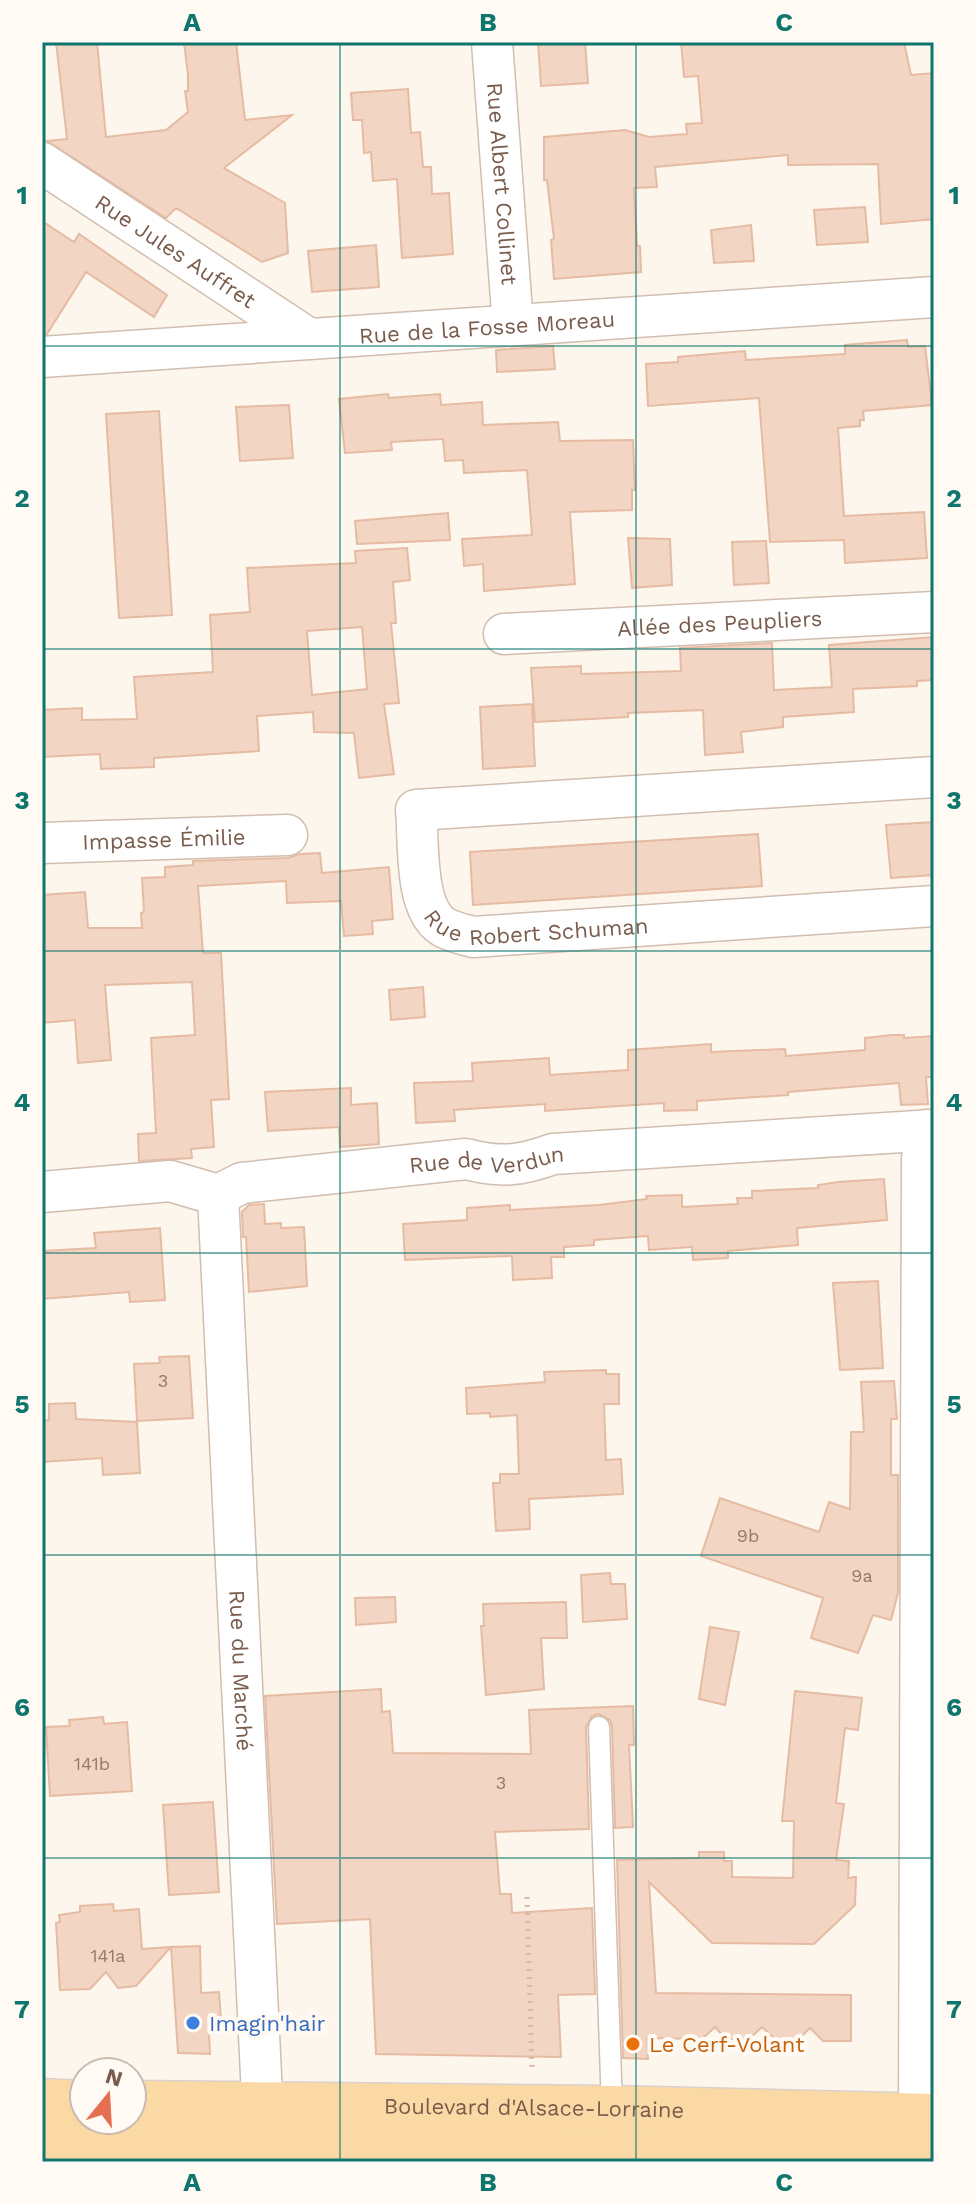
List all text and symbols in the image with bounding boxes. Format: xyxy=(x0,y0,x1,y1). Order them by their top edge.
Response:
text: A xyxy=(183,7,201,37)
text: B xyxy=(479,7,497,37)
text: C xyxy=(775,7,793,37)
street label: Rue Albert Collinet xyxy=(483,81,522,286)
text: 1 xyxy=(16,180,28,210)
text: 1 xyxy=(948,180,960,210)
street label: Rue Jules Auffret xyxy=(91,189,260,313)
street label: Rue de la Fosse Moreau xyxy=(358,306,616,348)
text: 2 xyxy=(14,483,30,513)
text: 2 xyxy=(946,483,962,513)
street label: Allée des Peupliers xyxy=(617,605,823,641)
text: 3 xyxy=(14,785,30,815)
text: 3 xyxy=(946,785,962,815)
street label: Impasse Émilie xyxy=(82,824,246,854)
street label: Rue Robert Schuman xyxy=(419,904,649,950)
text: 4 xyxy=(14,1087,31,1117)
text: 4 xyxy=(946,1087,963,1117)
street label: Rue de Verdun xyxy=(408,1141,565,1178)
house number: 3 xyxy=(158,1370,168,1391)
text: 5 xyxy=(14,1389,30,1419)
text: 5 xyxy=(946,1389,962,1419)
house number: 9b xyxy=(737,1525,759,1546)
house number: 9a xyxy=(851,1565,873,1586)
street label: Rue du Marché xyxy=(225,1589,258,1752)
text: 6 xyxy=(14,1692,30,1722)
text: 6 xyxy=(946,1692,962,1722)
house number: 141b xyxy=(74,1753,110,1774)
house number: 3 xyxy=(496,1772,506,1793)
house number: 141a xyxy=(91,1945,125,1966)
text: 7 xyxy=(14,1994,30,2024)
text: 7 xyxy=(946,1994,962,2024)
place label: Imagin'hair xyxy=(209,2011,326,2036)
marker: Imagin'hair xyxy=(184,2014,202,2032)
place label: Le Cerf-Volant xyxy=(649,2032,804,2057)
marker: Le Cerf-Volant xyxy=(624,2035,642,2053)
north arrow xyxy=(68,2056,148,2136)
text: N xyxy=(102,2063,126,2092)
street label: Boulevard d'Alsace-Lorraine xyxy=(384,2093,684,2122)
text: A xyxy=(183,2167,201,2197)
text: B xyxy=(479,2167,497,2197)
text: C xyxy=(775,2167,793,2197)

